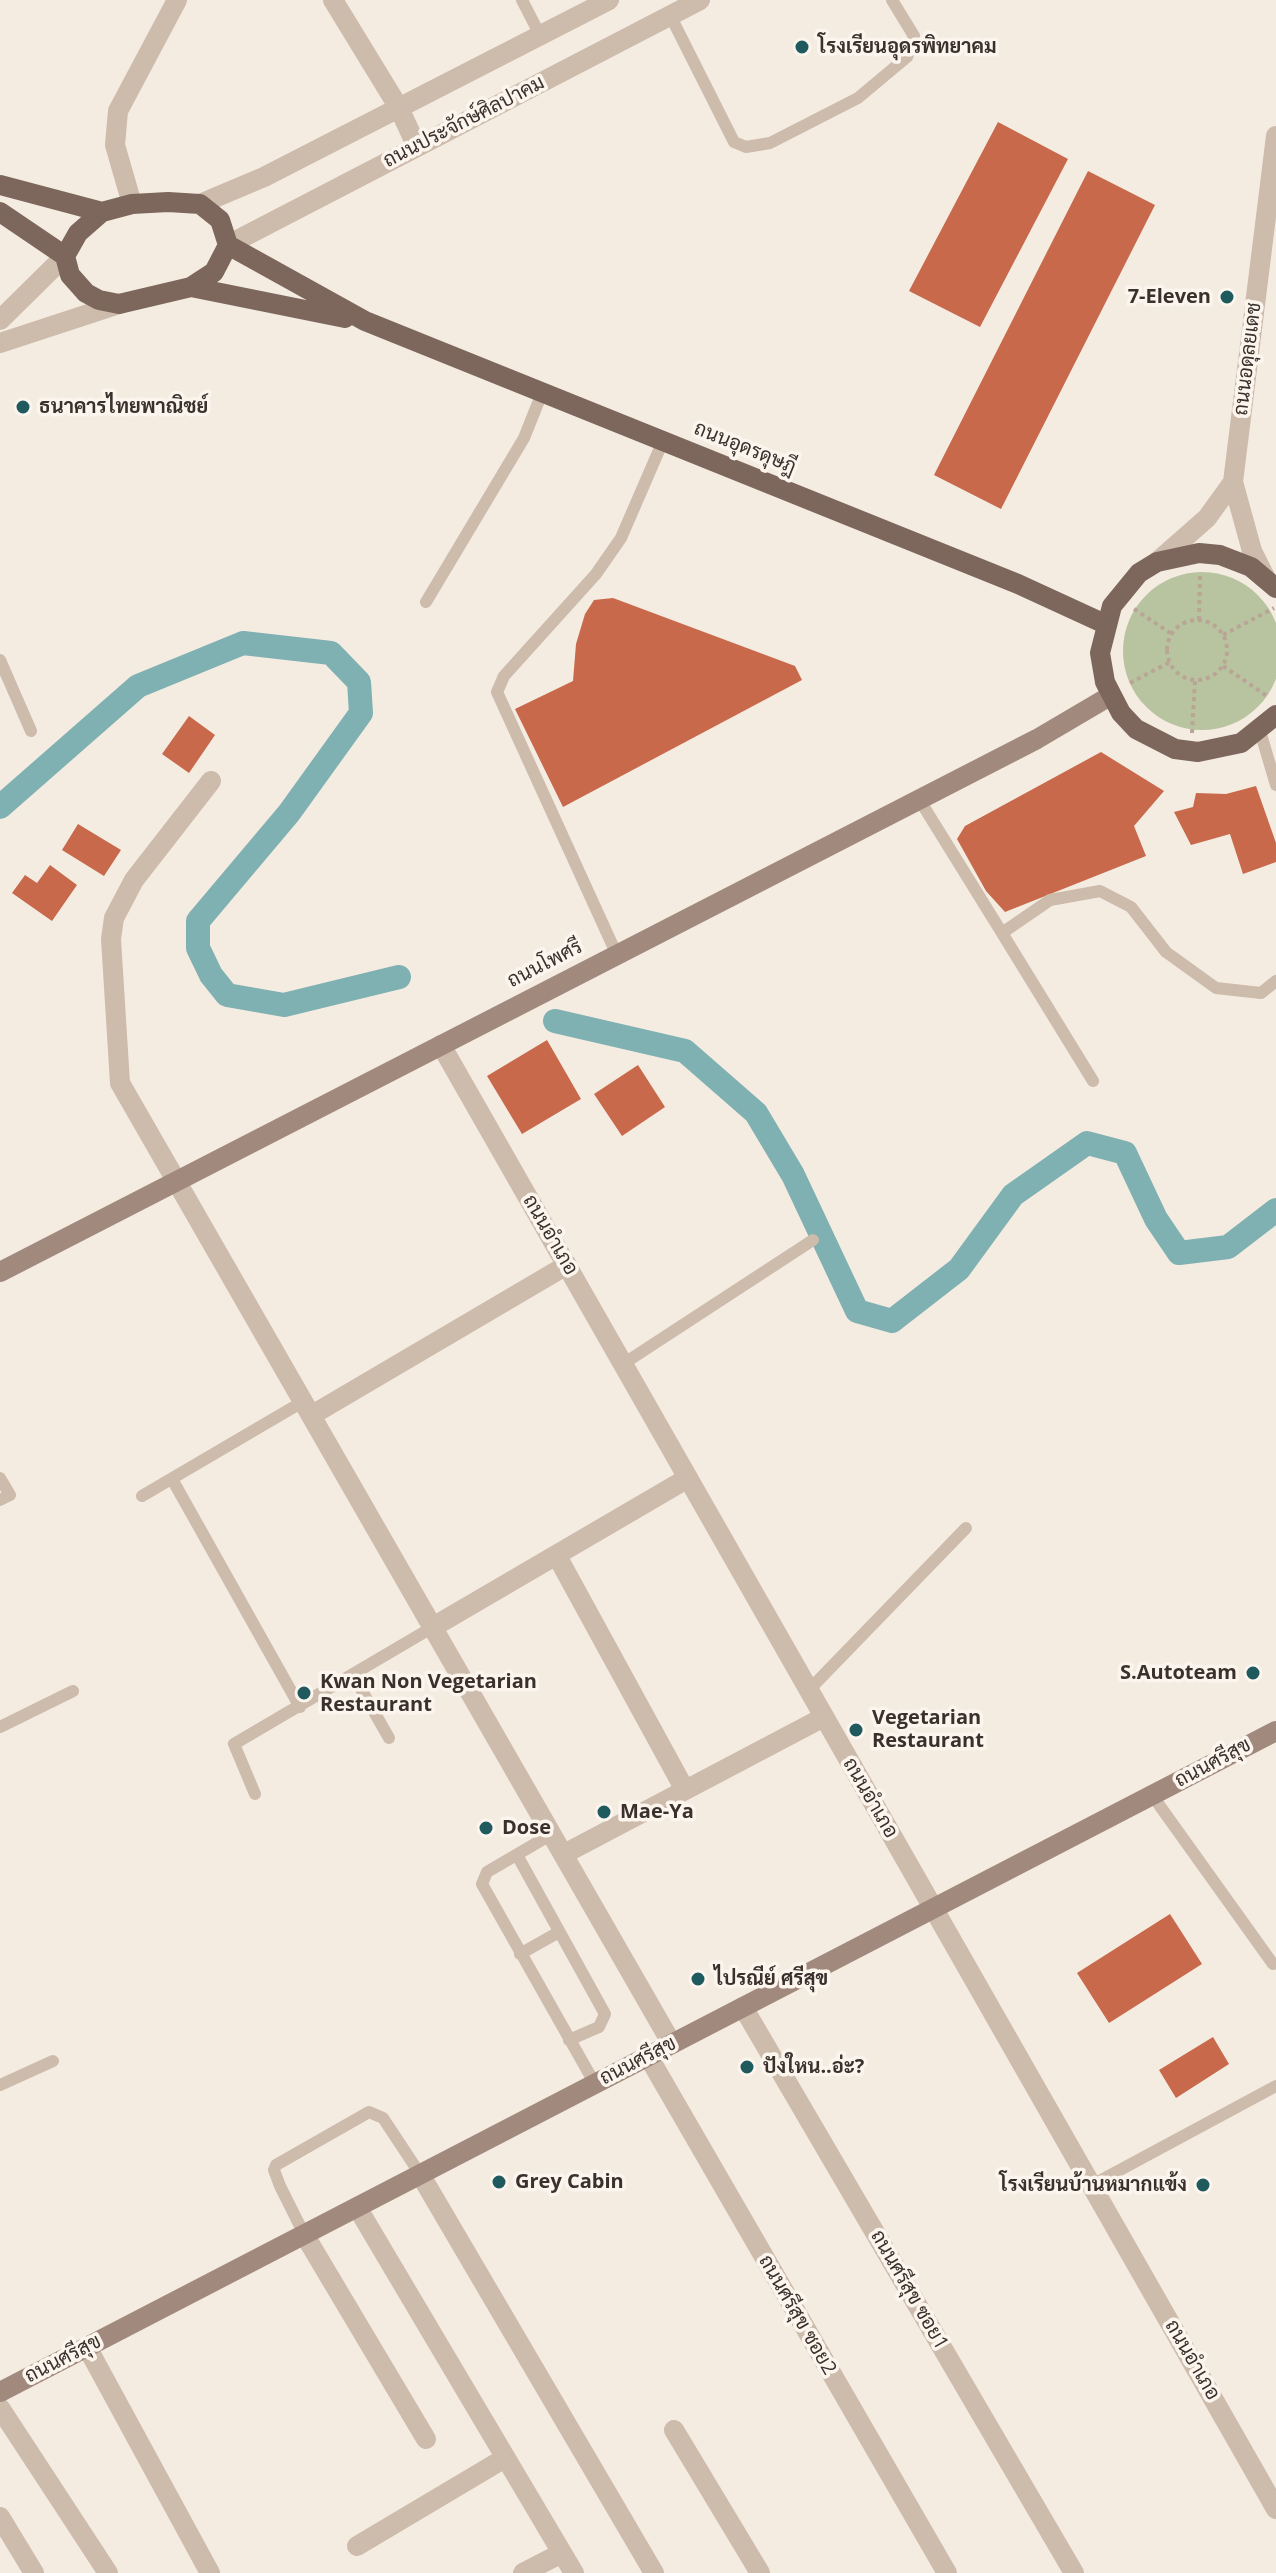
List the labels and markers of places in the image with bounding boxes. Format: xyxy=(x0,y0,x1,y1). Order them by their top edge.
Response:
place label: โรงเรียนอุดรพิทยาคม xyxy=(818,35,997,59)
marker: โรงเรียนอุดรพิทยาคม xyxy=(793,38,811,56)
place label: 7-Eleven xyxy=(1128,285,1211,309)
marker: 7-Eleven xyxy=(1218,288,1236,306)
place label: ธนาคารไทยพาณิชย์ xyxy=(39,395,208,419)
marker: ธนาคารไทยพาณิชย์ xyxy=(14,398,32,416)
place label: S.Autoteam xyxy=(1120,1661,1237,1685)
marker: S.Autoteam xyxy=(1244,1664,1262,1682)
place label: Kwan Non Vegetarian Restaurant xyxy=(320,1670,537,1717)
marker: Kwan Non Vegetarian Restaurant xyxy=(295,1684,313,1702)
place label: Vegetarian Restaurant xyxy=(872,1706,984,1753)
marker: Vegetarian Restaurant xyxy=(847,1721,865,1739)
place label: Mae-Ya xyxy=(620,1800,694,1824)
marker: Mae-Ya xyxy=(595,1803,613,1821)
place label: Dose xyxy=(502,1816,551,1840)
marker: Dose xyxy=(477,1819,495,1837)
place label: ไปรณีย์ ศรีสุข xyxy=(714,1967,828,1991)
marker: ไปรณีย์ ศรีสุข xyxy=(689,1970,707,1988)
place label: ปังใหน..อ่ะ? xyxy=(763,2055,864,2079)
marker: ปังใหน..อ่ะ? xyxy=(738,2058,756,2076)
place label: Grey Cabin xyxy=(515,2170,624,2194)
marker: Grey Cabin xyxy=(490,2173,508,2191)
place label: โรงเรียนบ้านหมากแข้ง xyxy=(1000,2173,1187,2197)
marker: โรงเรียนบ้านหมากแข้ง xyxy=(1194,2176,1212,2194)

